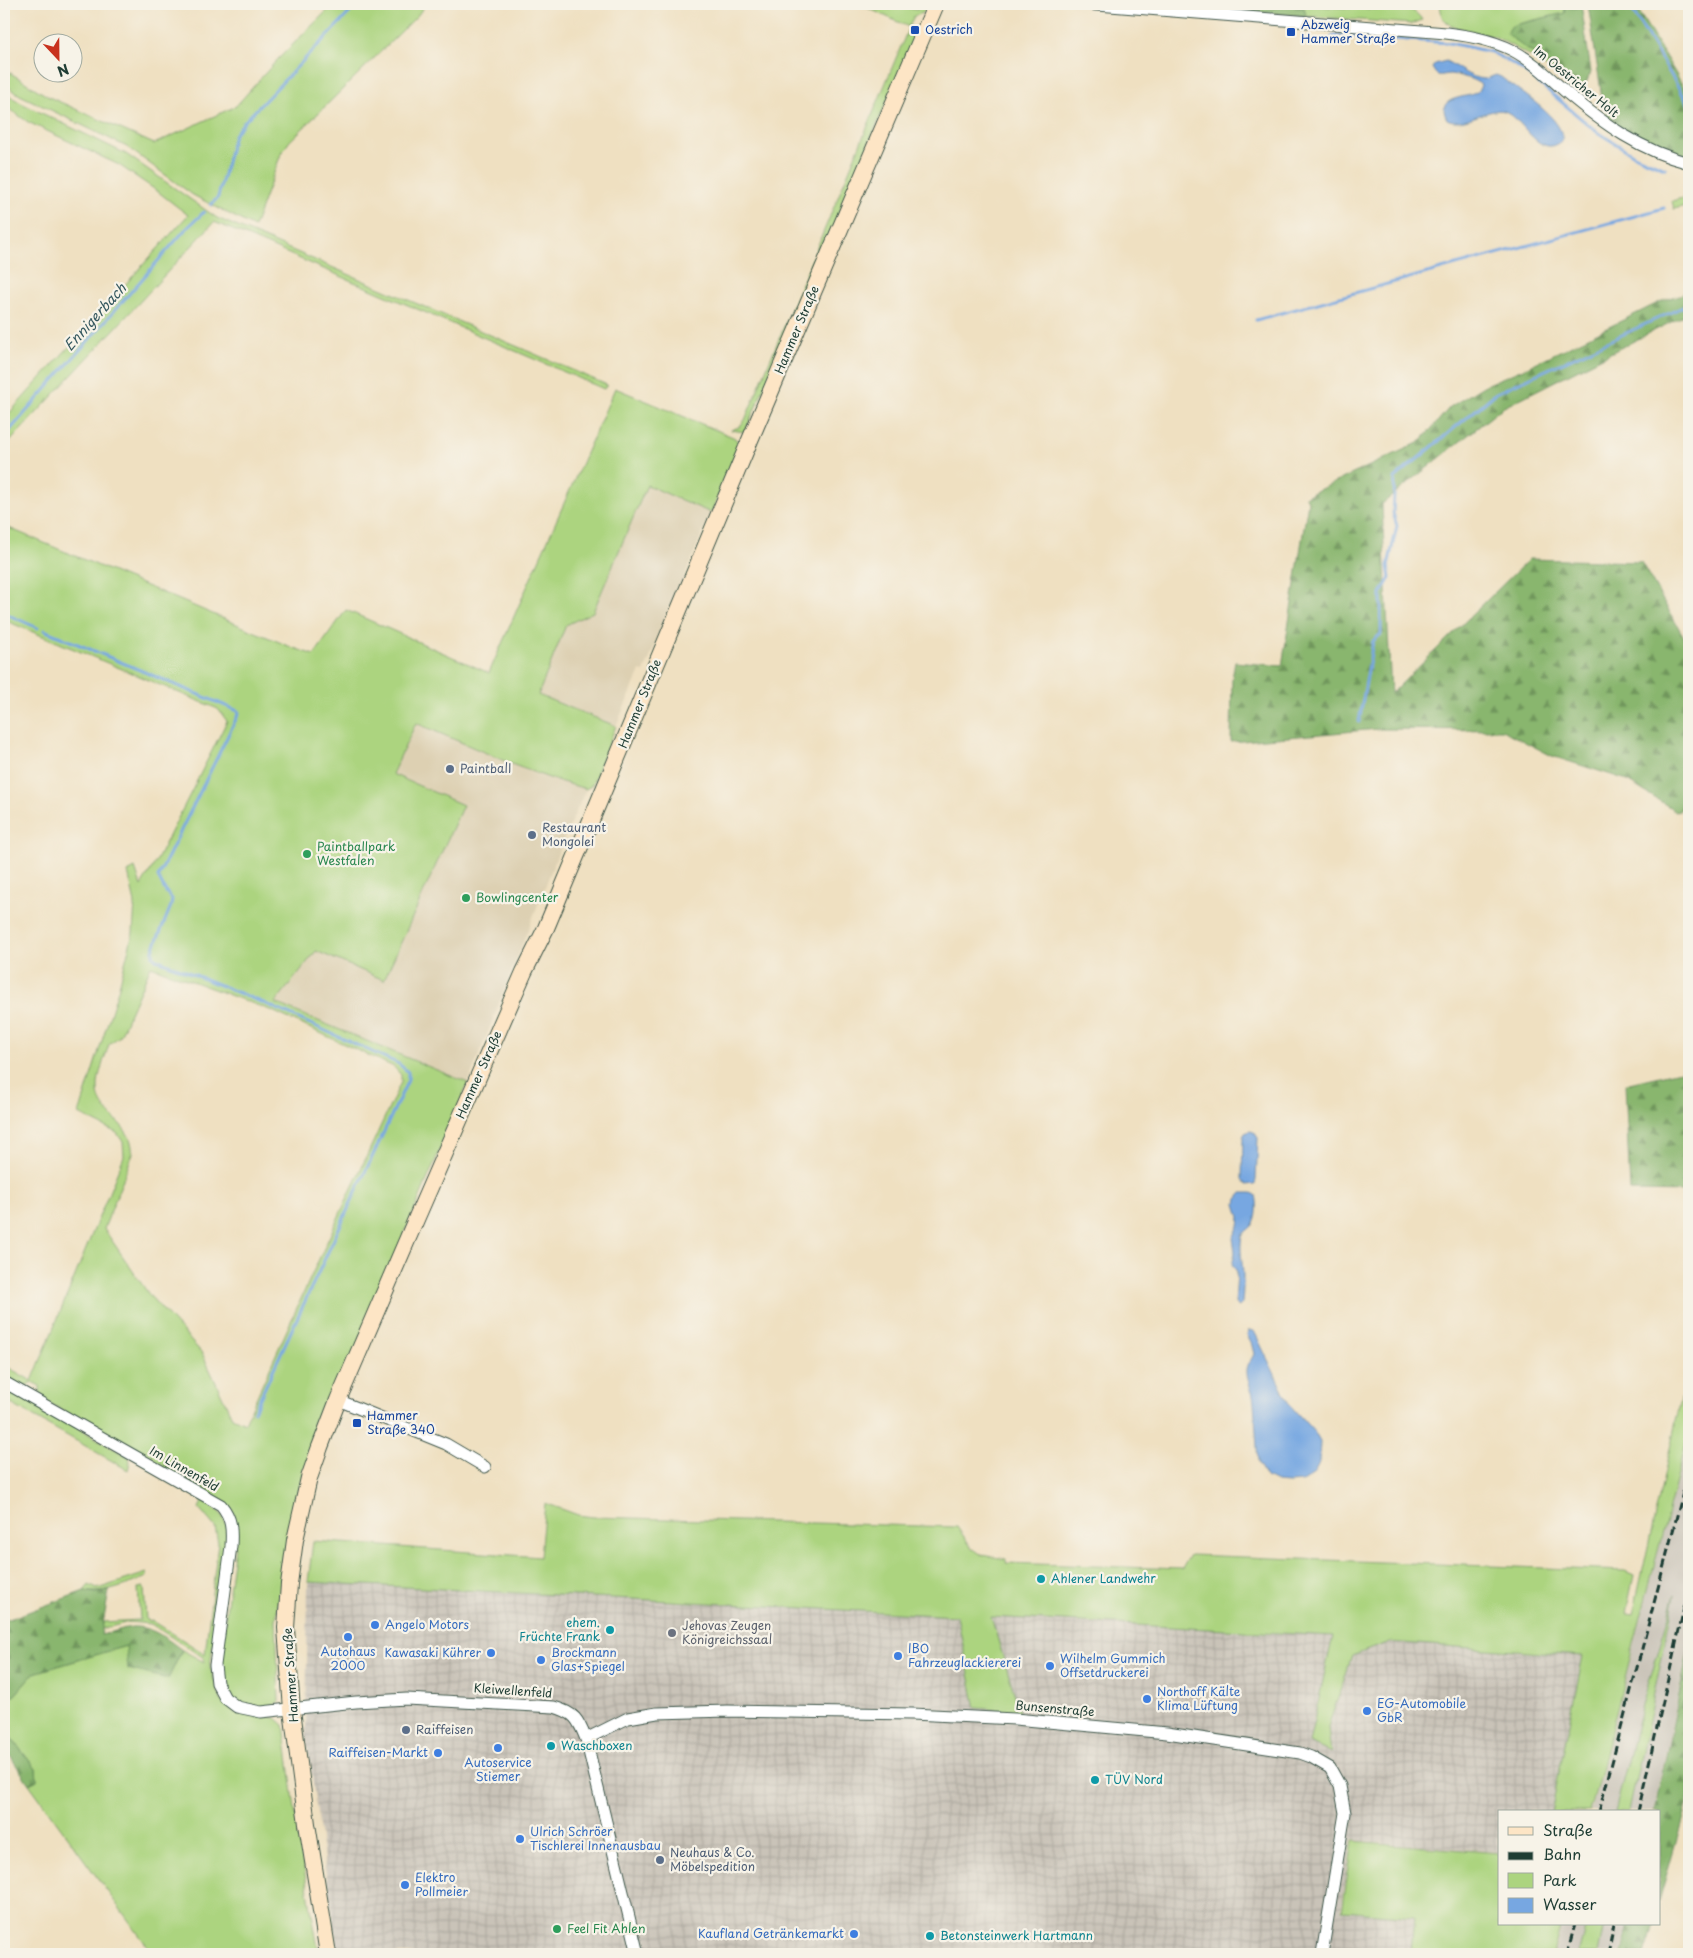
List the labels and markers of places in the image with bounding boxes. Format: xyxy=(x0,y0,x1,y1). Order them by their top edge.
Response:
place label: Abzweig Hammer Straße xyxy=(1301,15,1396,47)
place label: Oestrich xyxy=(925,20,973,38)
marker: Oestrich xyxy=(909,24,921,36)
marker: Abzweig Hammer Straße xyxy=(1285,26,1297,38)
place label: Paintball xyxy=(460,759,511,777)
marker: Paintball xyxy=(444,763,456,775)
place label: Restaurant Mongolei xyxy=(542,818,606,850)
marker: Restaurant Mongolei xyxy=(526,829,538,841)
place label: Paintballpark Westfalen xyxy=(317,837,395,869)
marker: Paintballpark Westfalen xyxy=(301,848,313,860)
place label: Bowlingcenter xyxy=(476,888,559,906)
marker: Bowlingcenter xyxy=(460,892,472,904)
place label: Hammer Straße 340 xyxy=(367,1406,435,1438)
marker: Hammer Straße 340 xyxy=(351,1417,363,1429)
place label: Ahlener Landwehr xyxy=(1051,1569,1156,1587)
marker: Ahlener Landwehr xyxy=(1035,1573,1047,1585)
place label: ehem. Früchte Frank xyxy=(519,1613,600,1645)
place label: Angelo Motors xyxy=(385,1615,470,1633)
place label: Jehovas Zeugen Königreichssaal xyxy=(682,1616,772,1648)
marker: Angelo Motors xyxy=(369,1619,381,1631)
marker: ehem. Früchte Frank xyxy=(604,1624,616,1636)
marker: Jehovas Zeugen Königreichssaal xyxy=(666,1627,678,1639)
marker: Autohaus 2000 xyxy=(342,1631,354,1643)
place label: IBO Fahrzeuglackiererei xyxy=(908,1639,1021,1671)
place label: Autohaus 2000 xyxy=(320,1642,376,1674)
place label: Kawasaki Kührer xyxy=(385,1643,482,1661)
place label: Brockmann Glas+Spiegel xyxy=(551,1643,625,1675)
marker: Kawasaki Kührer xyxy=(485,1647,497,1659)
place label: Wilhelm Gummich Offsetdruckerei xyxy=(1060,1649,1166,1681)
marker: IBO Fahrzeuglackiererei xyxy=(892,1650,904,1662)
marker: Brockmann Glas+Spiegel xyxy=(535,1654,547,1666)
marker: Wilhelm Gummich Offsetdruckerei xyxy=(1044,1660,1056,1672)
place label: Northoff Kälte Klima Lüftung xyxy=(1157,1682,1241,1714)
marker: Northoff Kälte Klima Lüftung xyxy=(1141,1693,1153,1705)
place label: EG-Automobile GbR xyxy=(1377,1694,1466,1726)
marker: EG-Automobile GbR xyxy=(1361,1705,1373,1717)
place label: Raiffeisen xyxy=(416,1720,473,1738)
marker: Raiffeisen xyxy=(400,1724,412,1736)
place label: Waschboxen xyxy=(561,1736,632,1754)
marker: Waschboxen xyxy=(545,1740,557,1752)
marker: Autoservice Stiemer xyxy=(492,1742,504,1754)
place label: Raiffeisen-Markt xyxy=(329,1743,428,1761)
marker: Raiffeisen-Markt xyxy=(432,1747,444,1759)
place label: Autoservice Stiemer xyxy=(464,1753,532,1785)
place label: TÜV Nord xyxy=(1105,1770,1163,1788)
marker: TÜV Nord xyxy=(1089,1774,1101,1786)
place label: Ulrich Schröer Tischlerei Innenausbau xyxy=(530,1822,661,1854)
marker: Ulrich Schröer Tischlerei Innenausbau xyxy=(514,1833,526,1845)
place label: Neuhaus & Co. Möbelspedition xyxy=(670,1843,755,1875)
marker: Neuhaus & Co. Möbelspedition xyxy=(654,1854,666,1866)
place label: Elektro Pollmeier xyxy=(415,1868,468,1900)
marker: Elektro Pollmeier xyxy=(399,1879,411,1891)
place label: Feel Fit Ahlen xyxy=(567,1919,646,1937)
marker: Feel Fit Ahlen xyxy=(551,1923,563,1935)
place label: Kaufland Getränkemarkt xyxy=(698,1924,844,1942)
place label: Betonsteinwerk Hartmann xyxy=(940,1926,1093,1944)
marker: Kaufland Getränkemarkt xyxy=(848,1928,860,1940)
marker: Betonsteinwerk Hartmann xyxy=(924,1930,936,1942)

